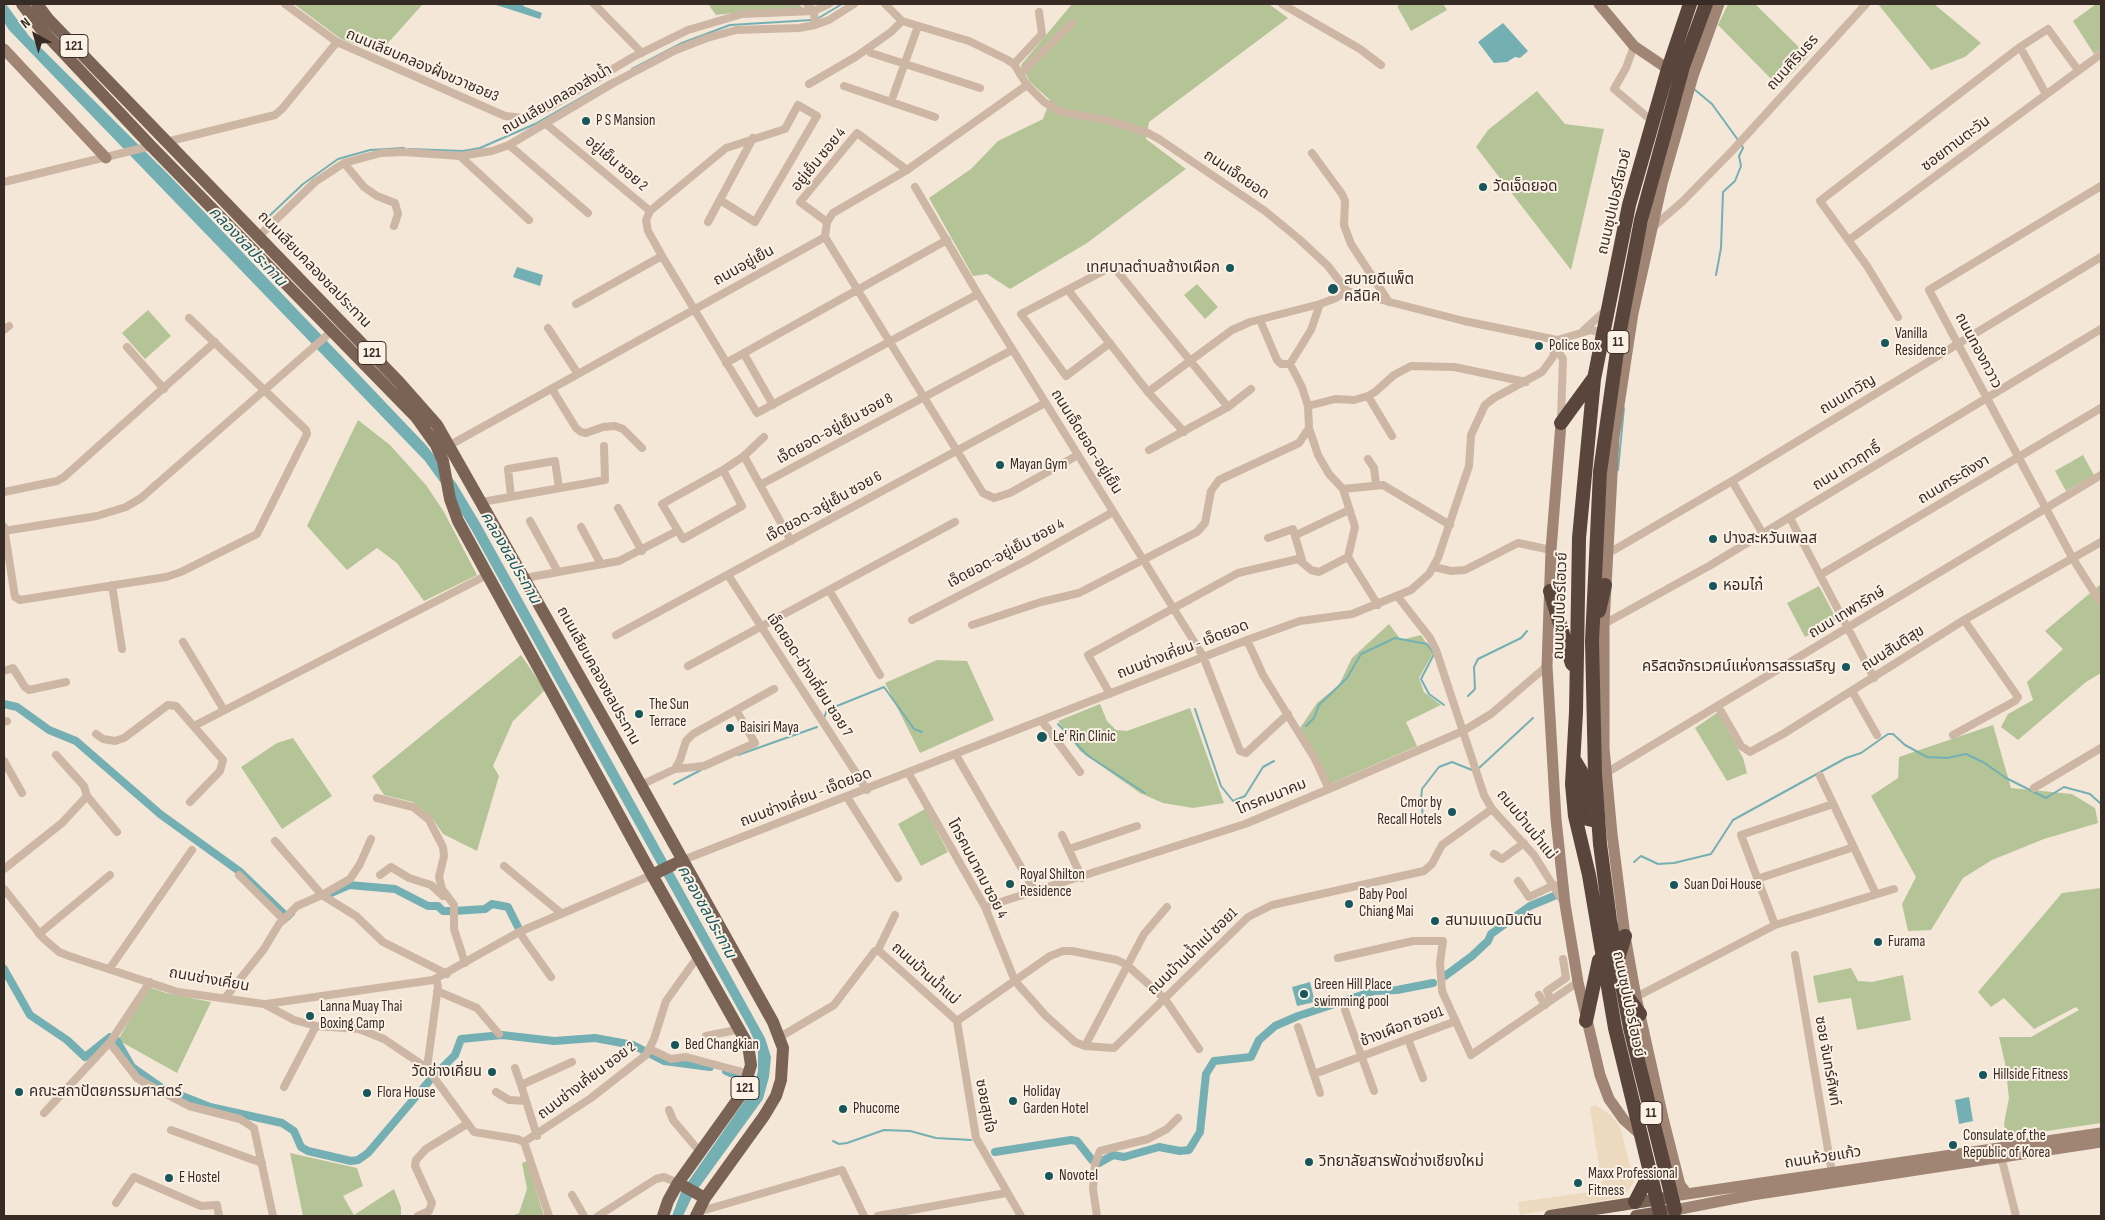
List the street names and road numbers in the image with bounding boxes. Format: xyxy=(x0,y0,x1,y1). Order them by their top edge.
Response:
street label: ถนนเลียบคลองฝั่งขวาซอย3 xyxy=(343,26,501,106)
street label: ถนนศิรินธร xyxy=(1763,31,1823,95)
road number: 121 xyxy=(60,34,88,58)
street label: ถนนเลียบคลองส่งน้ำ xyxy=(499,61,615,139)
street label: ซอยทานตะวัน xyxy=(1918,112,1994,176)
street label: อยู่เย็น ซอย 4 xyxy=(788,125,850,195)
street label: อยู่เย็น ซอย 2 xyxy=(581,133,651,195)
street label: ถนนเจ็ดยอด xyxy=(1200,146,1272,204)
street label: ถนนซุปเปอร์ไฮเวย์ xyxy=(1594,148,1636,256)
street label: ถนนเลียบคลองชลประทาน xyxy=(254,208,374,332)
street label: ถนนอยู่เย็น xyxy=(710,242,778,290)
street label: ถนนทองกวาว xyxy=(1951,310,2005,392)
road number: 11 xyxy=(1607,331,1629,354)
road number: 121 xyxy=(358,342,386,364)
street label: ถนนเทวัญ xyxy=(1817,371,1879,419)
street label: ถนนเจ็ดยอด-อยู่เย็น xyxy=(1046,386,1126,498)
street label: เจ็ดยอด-อยู่เย็น ซอย 8 xyxy=(774,390,896,468)
street label: ถนน เทวฤทธิ์ xyxy=(1810,439,1884,495)
street label: ถนนกระดังงา xyxy=(1915,452,1993,508)
street label: เจ็ดยอด-อยู่เย็น ซอย 6 xyxy=(763,468,885,546)
street label: เจ็ดยอด-อยู่เย็น ซอย 4 xyxy=(944,516,1068,592)
street label: ถนนซุปเปอร์ไฮเวย์ xyxy=(1550,552,1572,660)
street label: ถนน เทพารักษ์ xyxy=(1806,583,1888,643)
street label: ถนนเลียบคลองชลประทาน xyxy=(552,604,644,748)
street label: เจ็ดยอด-ช่างเคี่ยน ซอย 7 xyxy=(762,610,856,740)
street label: ถนนช่างเคี่ยน - เจ็ดยอด xyxy=(1115,617,1251,683)
street label: ถนนสันติสุข xyxy=(1858,622,1928,676)
street label: ถนนช่างเคี่ยน - เจ็ดยอด xyxy=(738,765,874,831)
street label: โทรคมนาคม xyxy=(1235,775,1309,819)
street label: ถนนบ้านน้ำแม่ xyxy=(1492,786,1560,864)
street label: โทรคมนาคม ซอย 4 xyxy=(943,816,1011,922)
street label: ถนนบ้านน้ำแม่ ซอย1 xyxy=(1144,904,1242,1000)
street label: ถนนบ้านน้ำแม่ xyxy=(887,939,963,1009)
street label: ถนนซุปเปอร์ไฮเวย์ xyxy=(1608,950,1648,1058)
street label: ถนนช่างเคี่ยน xyxy=(167,964,251,996)
street label: ช้างเผือก ซอย1 xyxy=(1358,1003,1446,1051)
street label: ซอย จันทร์ศัพท์ xyxy=(1810,1015,1844,1107)
street label: ถนนช่างเคี่ยน ซอย 2 xyxy=(534,1038,640,1124)
road number: 121 xyxy=(731,1076,759,1100)
street label: ซอยสุขใจ xyxy=(971,1078,999,1134)
road number: 11 xyxy=(1640,1102,1662,1124)
street label: ถนนห้วยแก้ว xyxy=(1783,1143,1863,1173)

